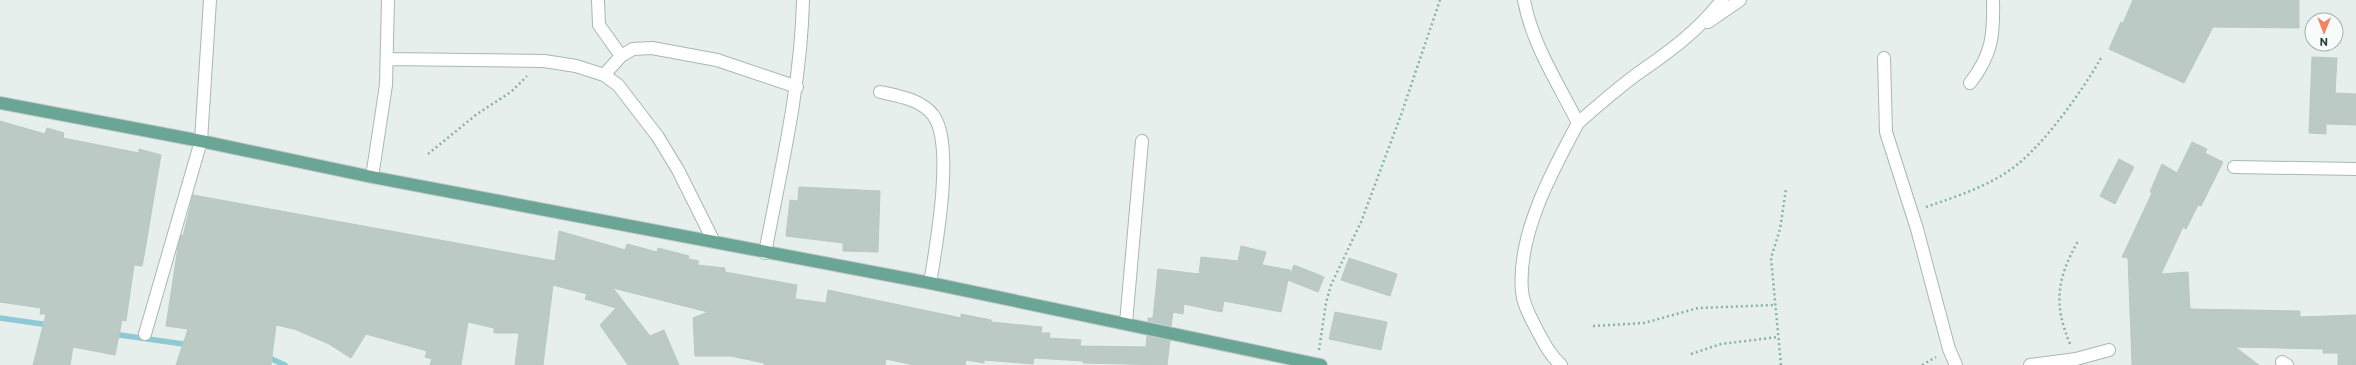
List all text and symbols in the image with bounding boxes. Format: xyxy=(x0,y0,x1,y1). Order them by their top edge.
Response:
north arrow xyxy=(2304,12,2344,52)
text: N xyxy=(2320,36,2328,49)

